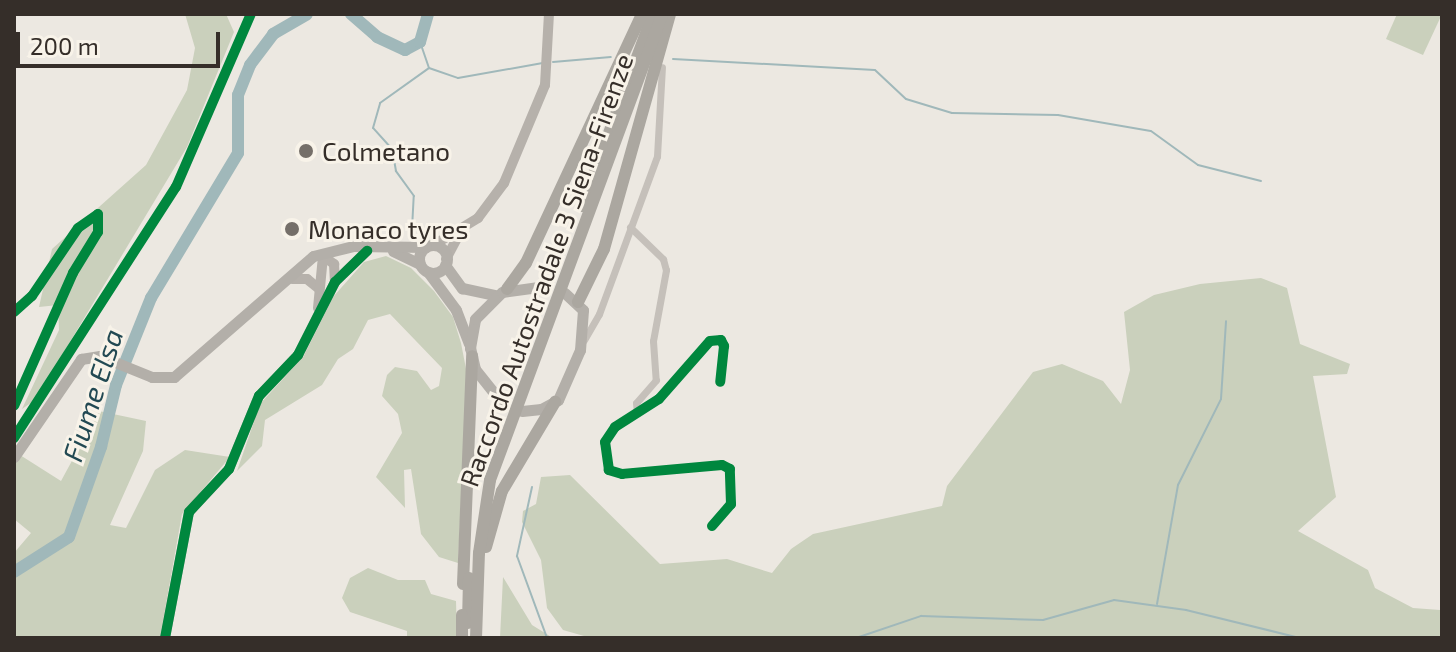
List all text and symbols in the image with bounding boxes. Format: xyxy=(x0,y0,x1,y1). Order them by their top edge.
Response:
scale bar xyxy=(20,16,224,66)
text: 200 m xyxy=(30,31,99,60)
street label: Raccordo Autostradale 3 Siena-Firenze xyxy=(453,49,639,491)
place label: Colmetano xyxy=(322,135,450,167)
marker: Colmetano xyxy=(297,142,315,160)
place label: Monaco tyres xyxy=(308,213,469,245)
marker: Monaco tyres xyxy=(283,220,301,238)
water label: Fiume Elsa xyxy=(55,324,129,466)

